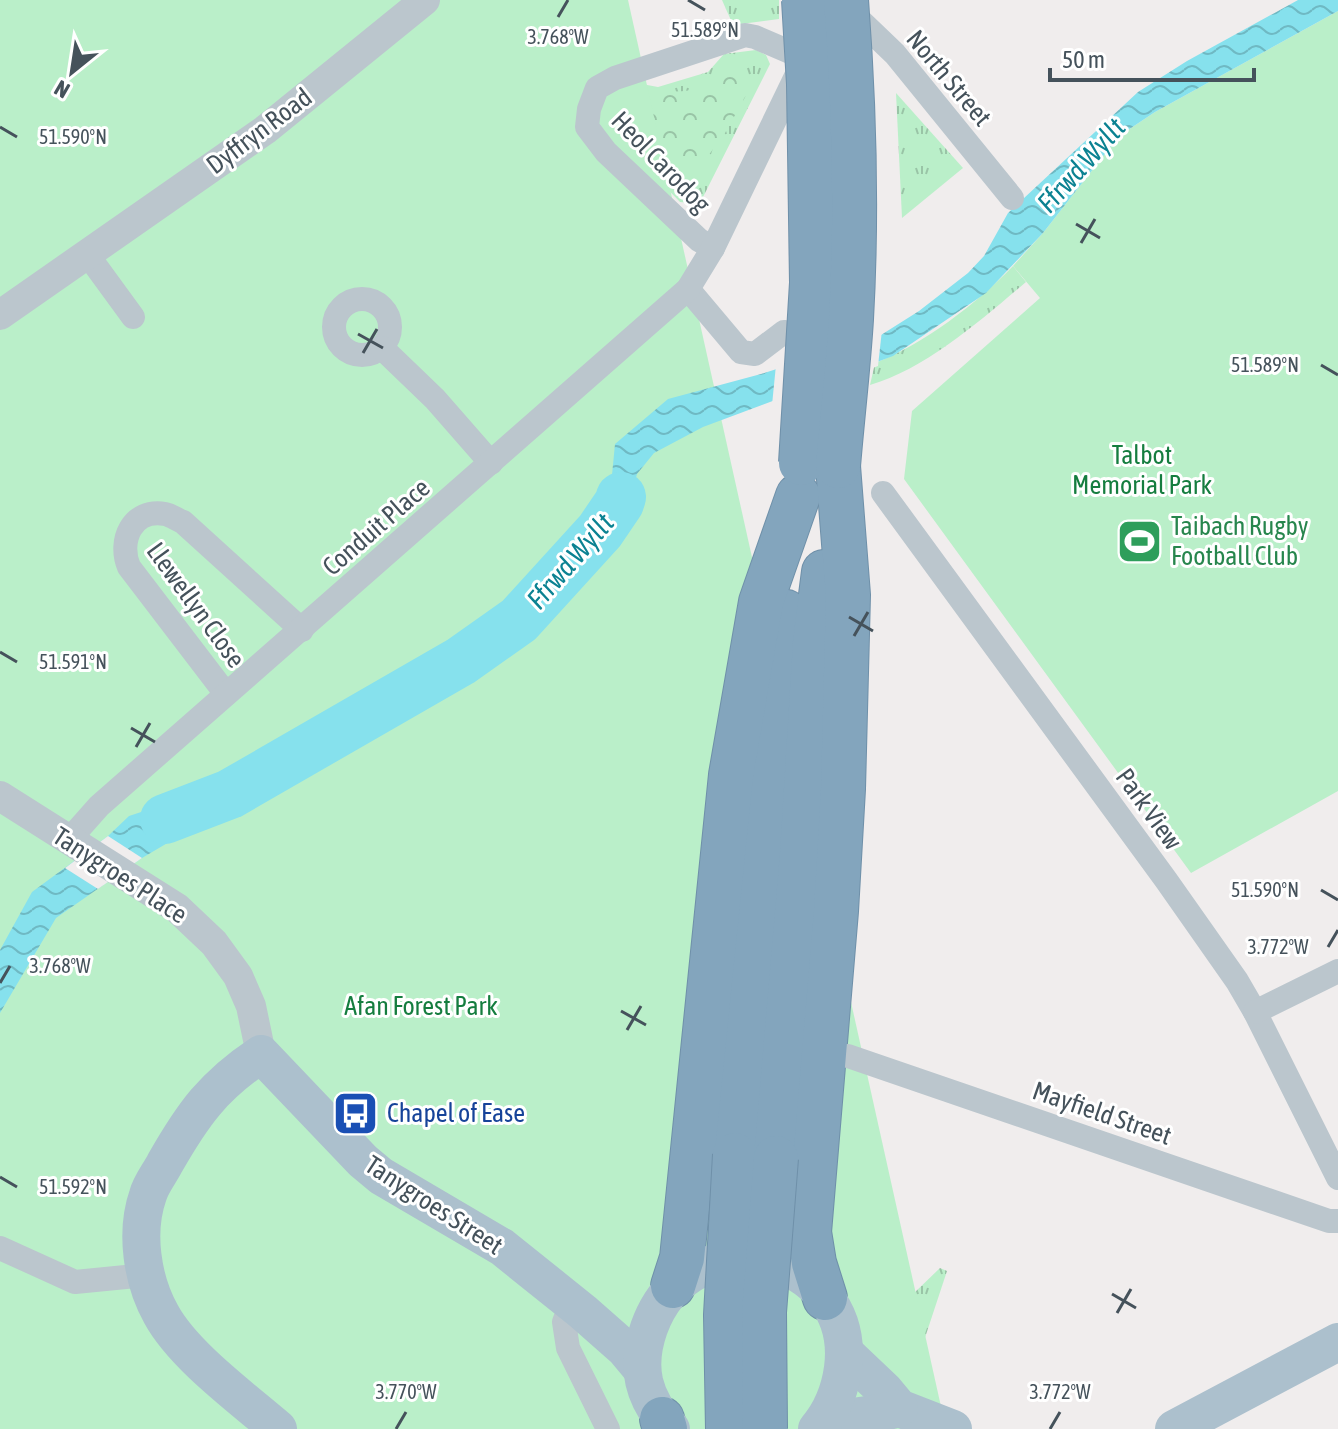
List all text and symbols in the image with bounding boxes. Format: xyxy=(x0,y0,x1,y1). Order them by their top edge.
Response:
text: 51.589°N xyxy=(671,18,739,41)
street label: North Street xyxy=(900,24,998,132)
text: 3.768°W xyxy=(527,25,589,48)
north arrow xyxy=(32,32,112,112)
scale bar xyxy=(1050,32,1254,82)
text: 50 m xyxy=(1062,46,1105,73)
text: N xyxy=(50,75,74,104)
street label: Dyffryn Road xyxy=(201,82,317,180)
street label: Heol Carodog xyxy=(605,105,717,219)
water label: Ffrwd Wyllt xyxy=(1030,111,1132,219)
text: 51.590°N xyxy=(39,125,107,148)
text: 51.589°N xyxy=(1231,353,1299,376)
park label: Talbot Memorial Park xyxy=(1072,440,1212,500)
street label: Conduit Place xyxy=(317,473,435,581)
water label: Ffrwd Wyllt xyxy=(520,507,620,615)
place label: Taibach Rugby Football Club xyxy=(1171,511,1309,571)
sports icon: Taibach Rugby Football Club xyxy=(1116,517,1164,565)
street label: Llewellyn Close xyxy=(141,537,251,673)
text: 51.591°N xyxy=(39,650,107,673)
street label: Park View xyxy=(1110,763,1189,856)
street label: Tanygroes Place xyxy=(47,821,193,929)
text: 51.590°N xyxy=(1231,878,1299,901)
text: 3.772°W xyxy=(1247,935,1309,958)
text: 3.768°W xyxy=(29,954,91,977)
park label: Afan Forest Park xyxy=(344,991,498,1021)
street label: Mayfield Street xyxy=(1029,1075,1175,1151)
bus stop icon: Chapel of Ease xyxy=(332,1089,380,1137)
place label: Chapel of Ease xyxy=(387,1098,525,1128)
street label: Tanygroes Street xyxy=(360,1149,508,1261)
text: 51.592°N xyxy=(39,1175,107,1198)
text: 3.770°W xyxy=(375,1380,437,1403)
text: 3.772°W xyxy=(1029,1380,1091,1403)

